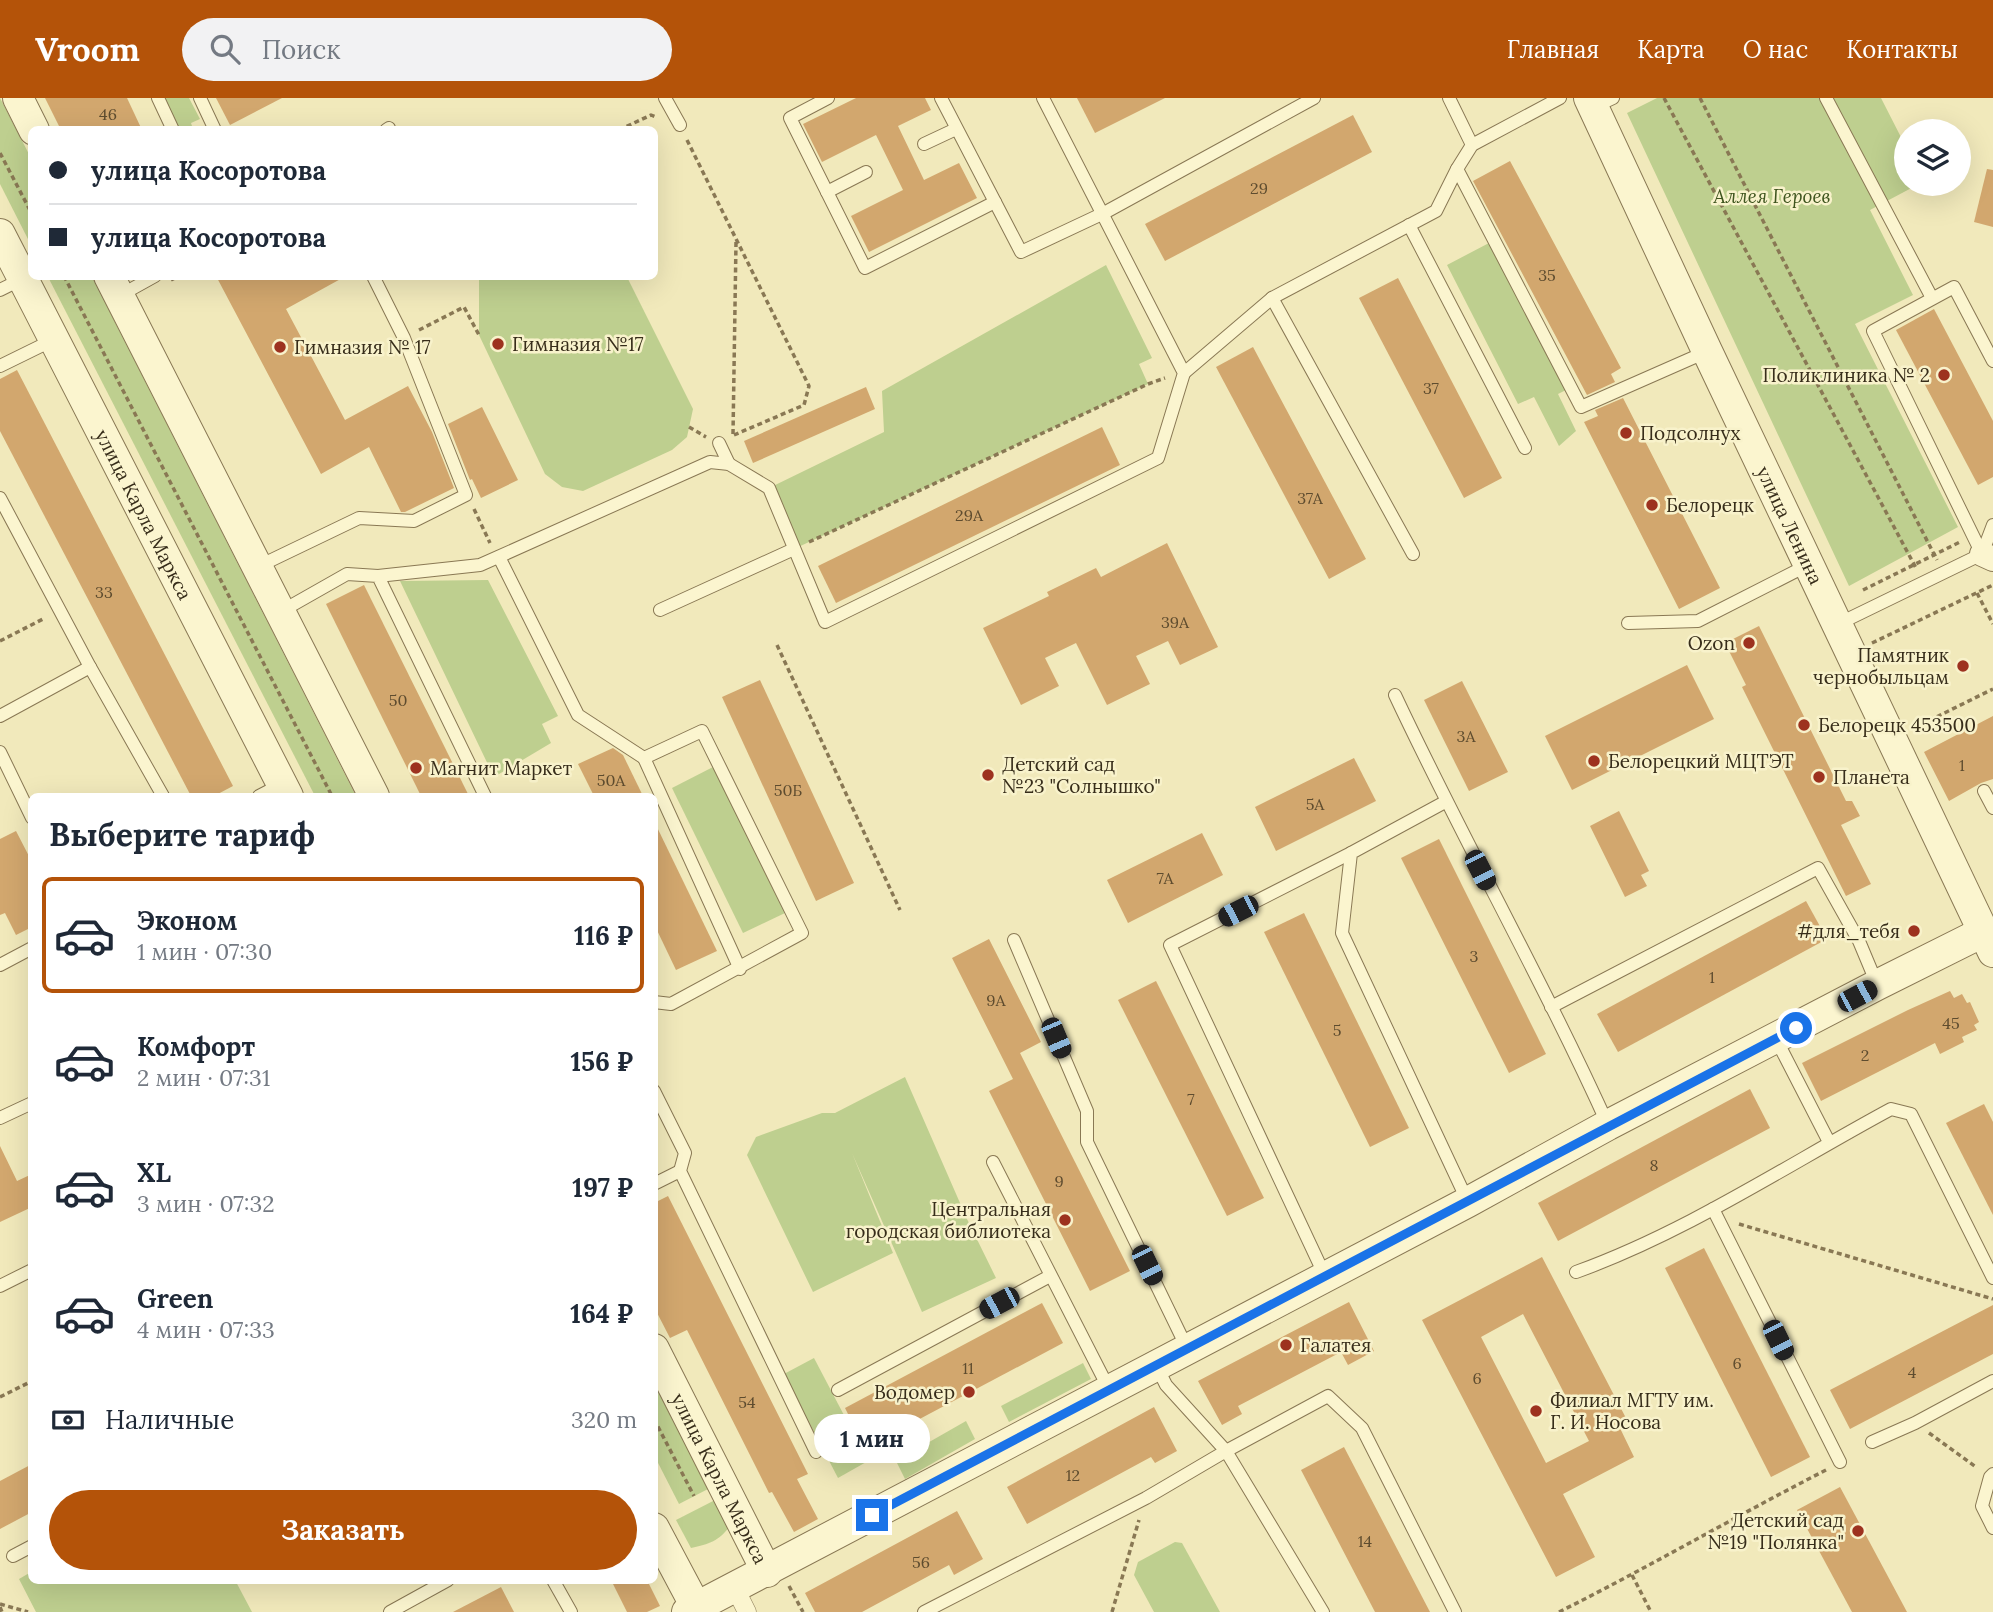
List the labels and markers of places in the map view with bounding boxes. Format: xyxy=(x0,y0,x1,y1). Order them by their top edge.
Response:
place label: Гимназия №17 xyxy=(512,332,644,356)
place label: Гимназия № 17 xyxy=(294,335,431,359)
marker: Гимназия №17 xyxy=(490,336,506,352)
marker: Гимназия № 17 xyxy=(272,339,288,355)
place label: Поликлиника № 2 xyxy=(1762,363,1930,387)
marker: Поликлиника № 2 xyxy=(1936,367,1952,383)
place label: Подсолнух xyxy=(1640,421,1741,445)
marker: Подсолнух xyxy=(1618,425,1634,441)
place label: Белорецк xyxy=(1666,493,1755,517)
marker: Белорецк xyxy=(1644,497,1660,513)
place label: Ozon xyxy=(1688,631,1735,655)
marker: Ozon xyxy=(1741,635,1757,651)
place label: Памятник чернобыльцам xyxy=(1813,643,1950,689)
marker: Памятник чернобыльцам xyxy=(1955,658,1971,674)
place label: Белорецк 453500 xyxy=(1818,713,1976,737)
marker: Белорецк 453500 xyxy=(1796,717,1812,733)
place label: Белорецкий МЦТЭТ xyxy=(1608,749,1794,773)
place label: Детский сад №23 "Солнышко" xyxy=(1002,752,1161,798)
marker: Белорецкий МЦТЭТ xyxy=(1586,753,1602,769)
place label: Магнит Маркет xyxy=(430,756,572,780)
marker: Магнит Маркет xyxy=(408,760,424,776)
place label: Планета xyxy=(1833,765,1910,789)
marker: Детский сад №23 "Солнышко" xyxy=(980,767,996,783)
marker: Планета xyxy=(1811,769,1827,785)
place label: #для_тебя xyxy=(1797,919,1900,943)
marker: #для_тебя xyxy=(1906,923,1922,939)
place label: Центральная городская библиотека xyxy=(846,1197,1051,1243)
marker: Центральная городская библиотека xyxy=(1057,1212,1073,1228)
place label: Галатея xyxy=(1300,1333,1371,1357)
marker: Галатея xyxy=(1278,1337,1294,1353)
place label: Водомер xyxy=(874,1380,955,1404)
marker: Водомер xyxy=(961,1384,977,1400)
place label: Филиал МГТУ им. Г. И. Носова xyxy=(1550,1388,1714,1434)
marker: Филиал МГТУ им. Г. И. Носова xyxy=(1528,1403,1544,1419)
place label: Детский сад №19 "Полянка" xyxy=(1708,1508,1844,1554)
marker: Детский сад №19 "Полянка" xyxy=(1850,1523,1866,1539)

